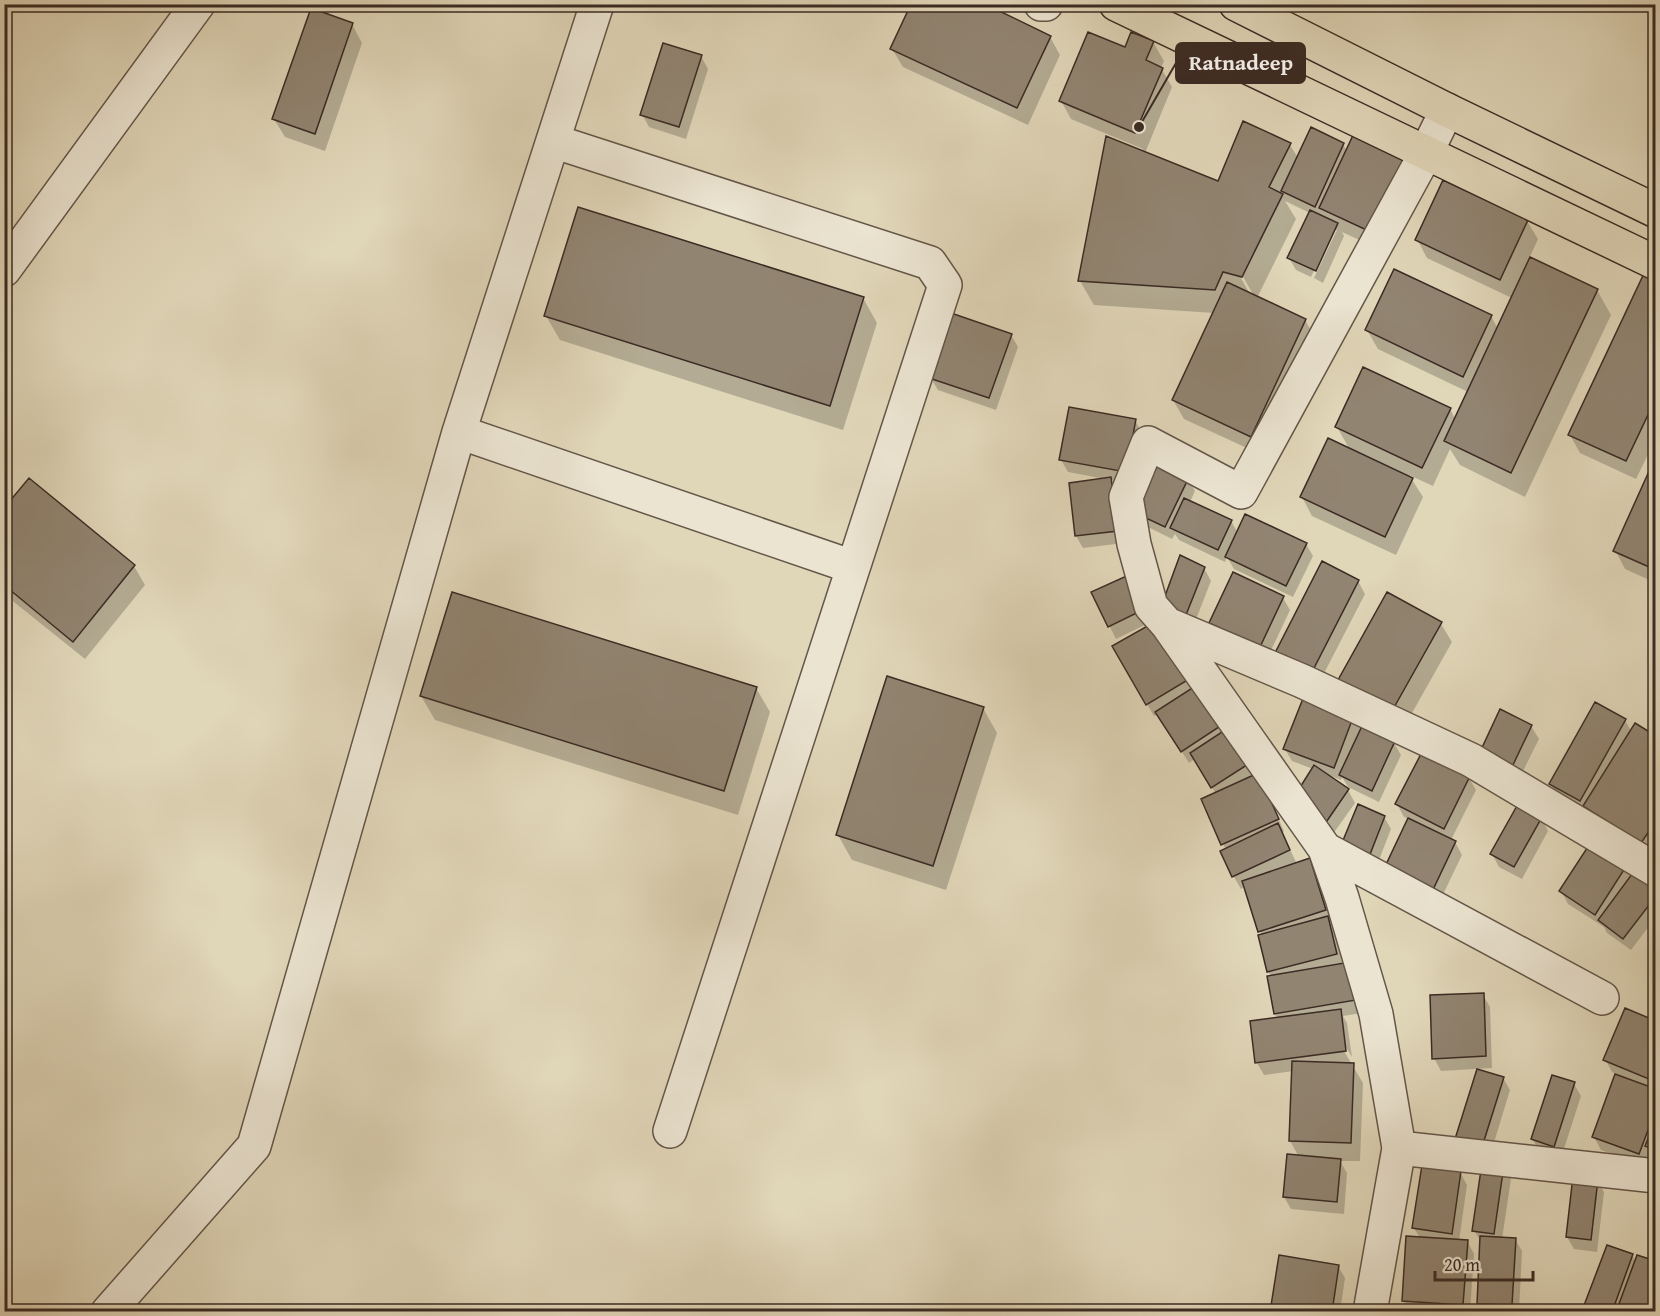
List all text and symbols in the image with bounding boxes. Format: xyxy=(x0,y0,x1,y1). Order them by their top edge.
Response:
callout: Ratnadeep xyxy=(1176,43,1305,83)
text: Ratnadeep xyxy=(1189,46,1293,78)
scale bar xyxy=(1435,1244,1532,1282)
text: 20 m xyxy=(1444,1251,1480,1278)

